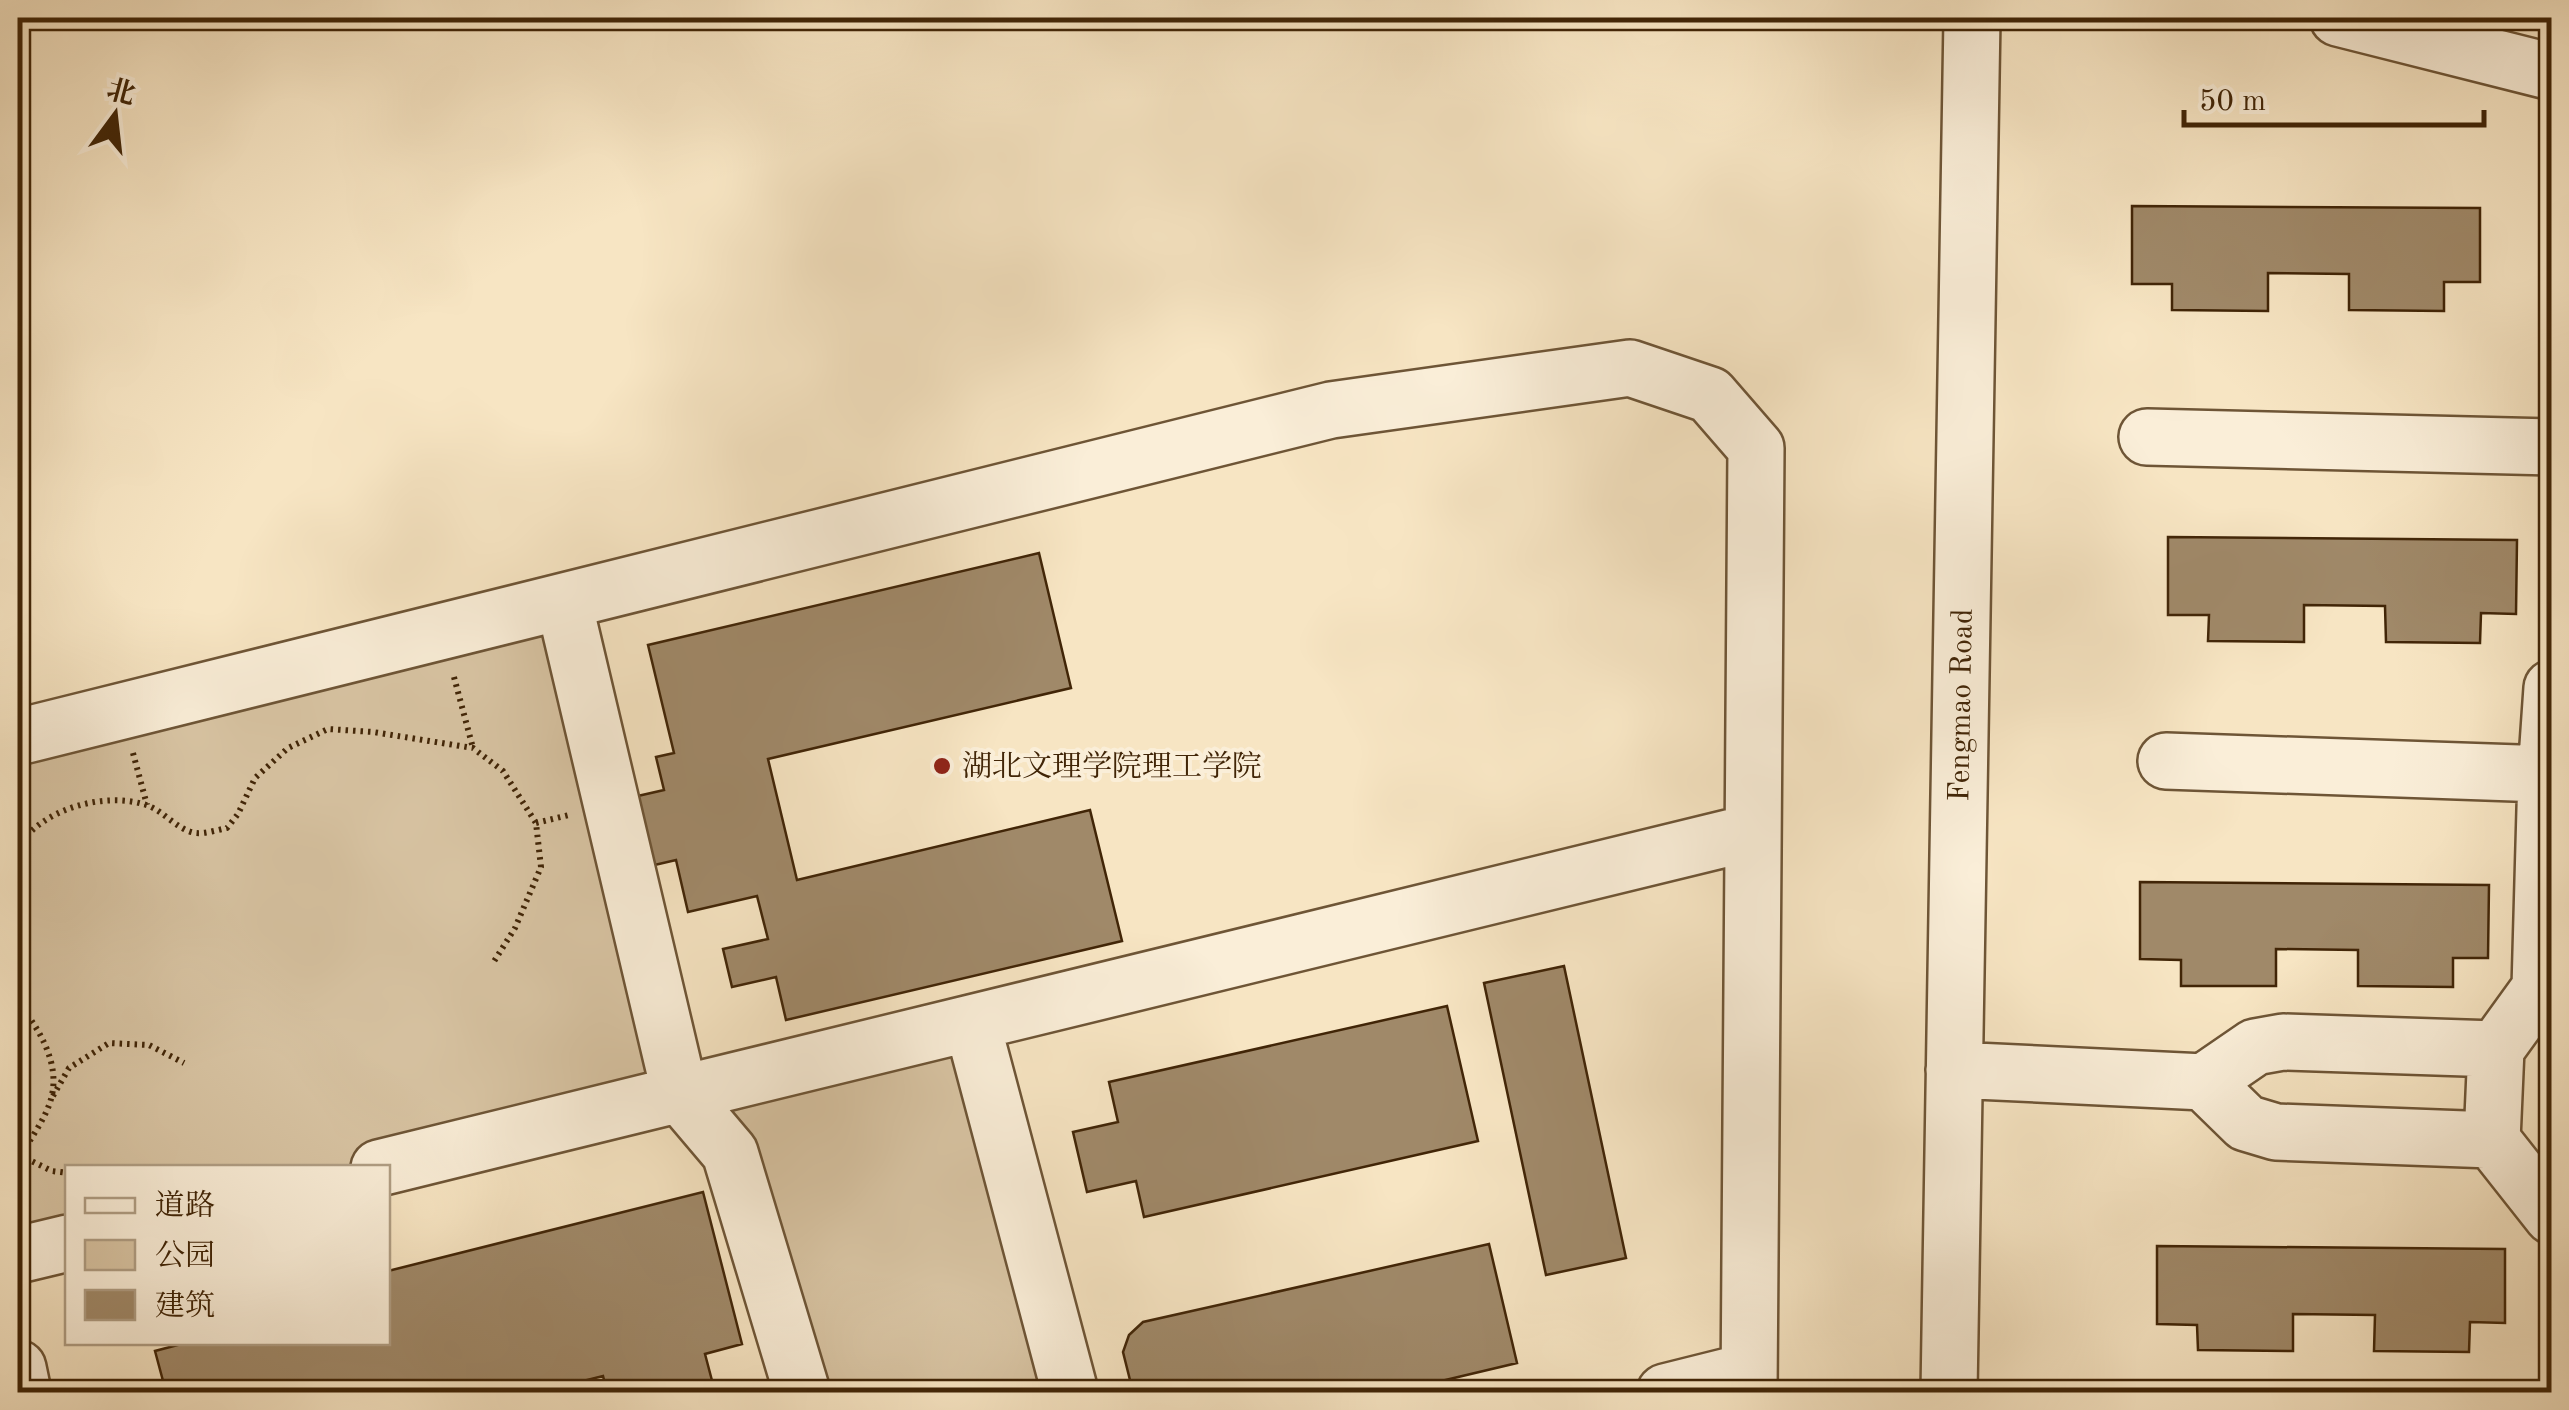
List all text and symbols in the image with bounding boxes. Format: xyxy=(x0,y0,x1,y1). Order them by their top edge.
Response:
north arrow xyxy=(65,65,165,165)
scale bar xyxy=(2184,65,2484,127)
text: 北 xyxy=(104,74,139,111)
text: 50 m xyxy=(2199,87,2266,117)
street label: Fengmao Road xyxy=(1945,608,1979,802)
place label: 湖北文理学院理工学院 xyxy=(962,750,1262,783)
marker: 湖北文理学院理工学院 xyxy=(931,755,953,777)
legend xyxy=(65,1165,390,1345)
text: 道路 xyxy=(155,1189,215,1222)
text: 公园 xyxy=(155,1240,215,1272)
text: 建筑 xyxy=(155,1289,215,1322)

